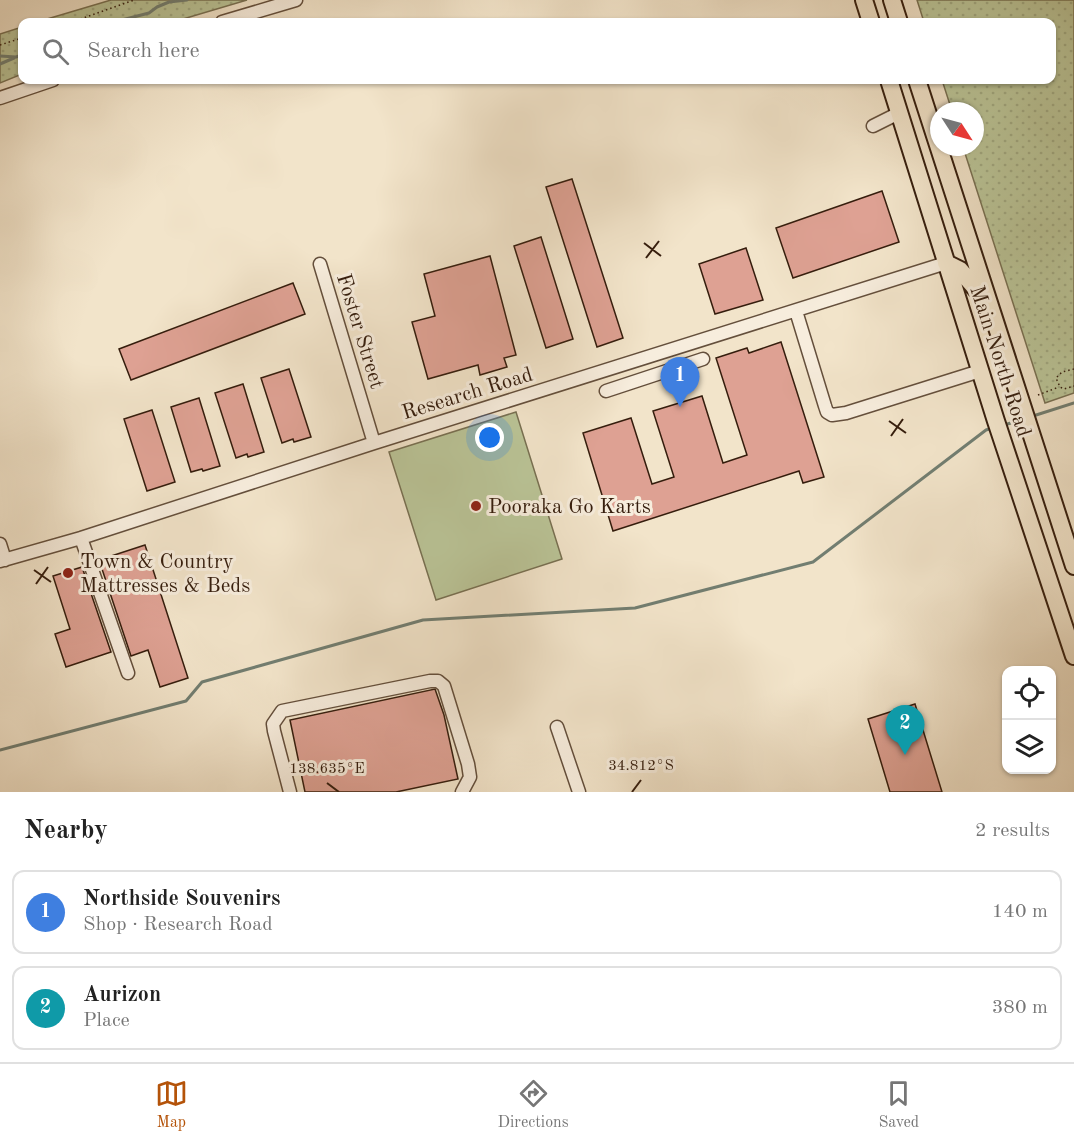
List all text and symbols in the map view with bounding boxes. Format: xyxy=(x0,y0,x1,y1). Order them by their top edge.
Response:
search box xyxy=(18,18,1056,84)
icon: search xyxy=(39,35,72,68)
text: Search here xyxy=(87,40,200,62)
north arrow xyxy=(930,102,984,156)
street label: Foster Street xyxy=(332,271,387,392)
street label: Main North Road xyxy=(965,283,1034,440)
pin: 1 xyxy=(660,358,700,407)
street label: Research Road xyxy=(399,365,535,424)
your location xyxy=(475,423,504,452)
place label: Pooraka Go Karts xyxy=(488,497,651,518)
marker: Pooraka Go Karts xyxy=(469,499,483,513)
place label: Town & Country Mattresses & Beds xyxy=(80,552,250,597)
marker: Town & Country Mattresses & Beds xyxy=(61,566,75,580)
map controls xyxy=(1002,666,1056,774)
button: locate xyxy=(1002,666,1056,720)
pin: 2 xyxy=(886,706,924,755)
button: layers xyxy=(1002,720,1056,774)
text: 34.812°S xyxy=(608,759,674,774)
text: 138.635°E xyxy=(289,762,365,777)
text: Nearby xyxy=(24,818,108,844)
text: 2 results xyxy=(975,821,1050,841)
text: Northside Souvenirs xyxy=(83,888,281,910)
text: 1 xyxy=(40,902,51,922)
text: 140 m xyxy=(992,902,1048,922)
text: Shop · Research Road xyxy=(83,915,273,935)
text: Aurizon xyxy=(83,984,161,1006)
text: 2 xyxy=(40,998,51,1018)
text: 380 m xyxy=(992,998,1048,1018)
text: Place xyxy=(83,1011,130,1031)
tab: Map xyxy=(155,1077,188,1133)
tab: Directions xyxy=(498,1077,569,1133)
tab: Saved xyxy=(878,1077,919,1133)

